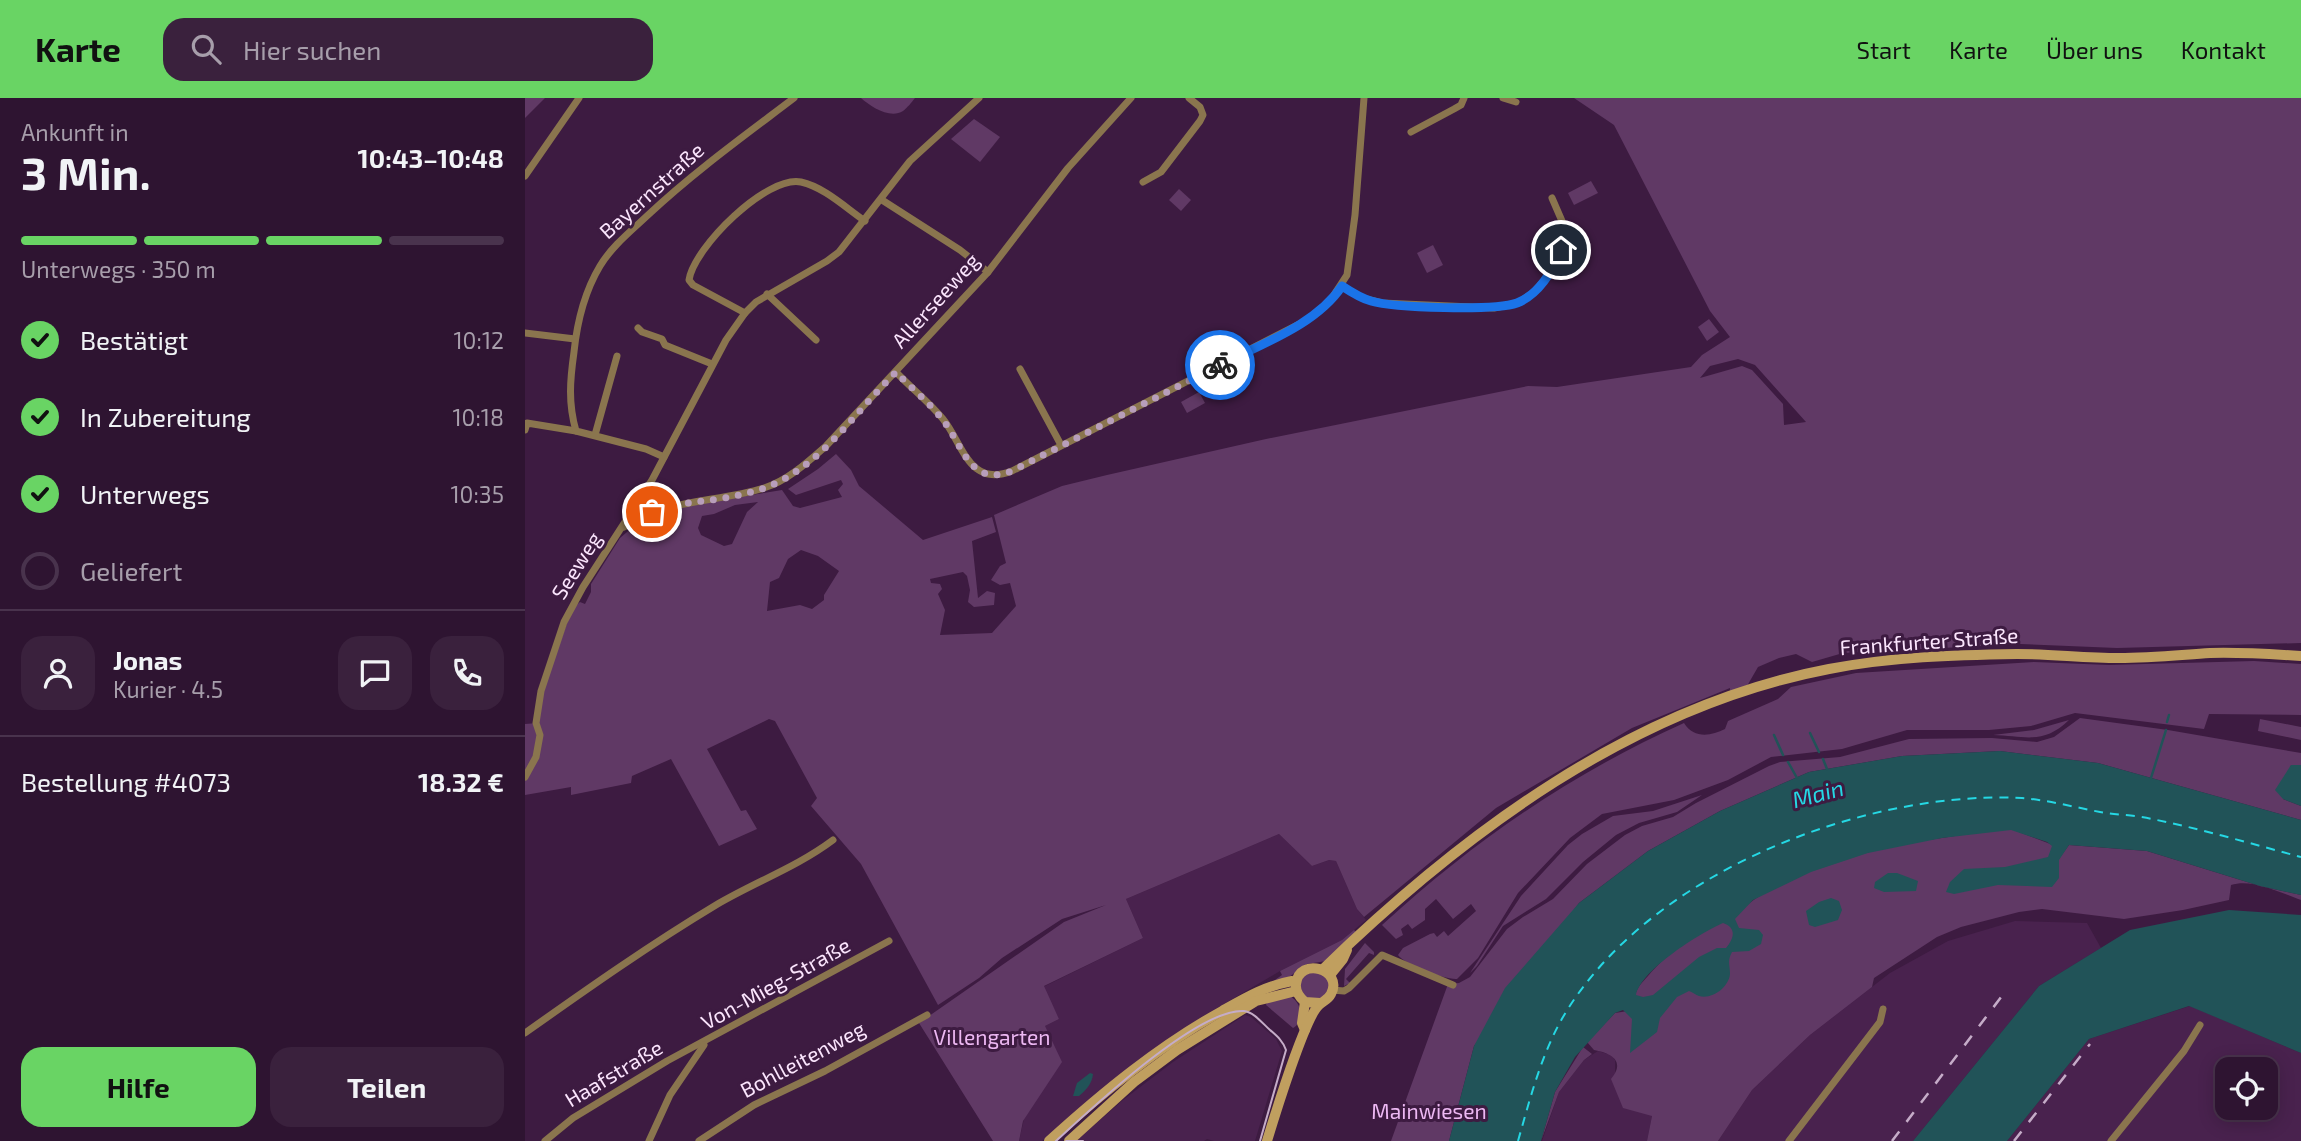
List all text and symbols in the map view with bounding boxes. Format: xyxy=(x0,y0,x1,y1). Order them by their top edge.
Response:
search box xyxy=(163,18,653,81)
text: Karte xyxy=(35,29,121,69)
icon: search xyxy=(187,30,225,68)
text: Hier suchen xyxy=(243,34,381,65)
text: Start xyxy=(1857,35,1911,64)
text: Karte xyxy=(1949,35,2008,64)
text: Über uns xyxy=(2046,35,2143,64)
text: Kontakt xyxy=(2181,35,2266,64)
text: Ankunft in xyxy=(21,118,129,146)
street label: Bayernstraße xyxy=(594,137,708,243)
text: 10:43–10:48 xyxy=(358,142,504,173)
text: 3 Min. xyxy=(21,144,151,199)
pin xyxy=(1531,220,1591,280)
icon: home xyxy=(1542,231,1580,269)
street label: Allerseeweg xyxy=(886,247,984,352)
text: Unterwegs · 350 m xyxy=(21,255,216,283)
icon: check xyxy=(21,321,59,359)
text: Bestätigt xyxy=(80,324,188,355)
text: 10:12 xyxy=(453,326,504,354)
courier xyxy=(1185,330,1255,400)
icon: bike xyxy=(1201,346,1239,384)
icon: check xyxy=(21,398,59,436)
text: In Zubereitung xyxy=(80,401,251,432)
text: 10:18 xyxy=(452,403,504,431)
icon: check xyxy=(21,475,59,513)
text: Unterwegs xyxy=(80,478,210,509)
text: 10:35 xyxy=(450,480,504,508)
pin xyxy=(622,482,682,542)
icon: bag xyxy=(633,493,671,531)
street label: Seeweg xyxy=(545,527,606,603)
text: Geliefert xyxy=(80,555,182,586)
street label: Frankfurter Straße xyxy=(1839,622,2019,659)
button: person xyxy=(21,636,95,710)
button: chat xyxy=(338,636,412,710)
button: phone xyxy=(430,636,504,710)
text: Jonas xyxy=(113,644,182,675)
text: Kurier · 4.5 xyxy=(113,675,223,703)
text: Bestellung #4073 xyxy=(21,766,231,797)
text: 18.32 € xyxy=(418,766,504,797)
water label: Main xyxy=(1789,773,1847,813)
street label: Von-Mieg-Straße xyxy=(696,931,854,1034)
street label: Bohlleitenweg xyxy=(736,1015,869,1102)
park label: Villengarten xyxy=(934,1024,1051,1049)
street label: Haafstraße xyxy=(560,1034,666,1112)
button: Hilfe xyxy=(21,1047,256,1127)
button: Teilen xyxy=(270,1047,504,1127)
map controls xyxy=(2215,1057,2278,1120)
button: locate xyxy=(2215,1057,2278,1120)
park label: Mainwiesen xyxy=(1371,1098,1487,1123)

